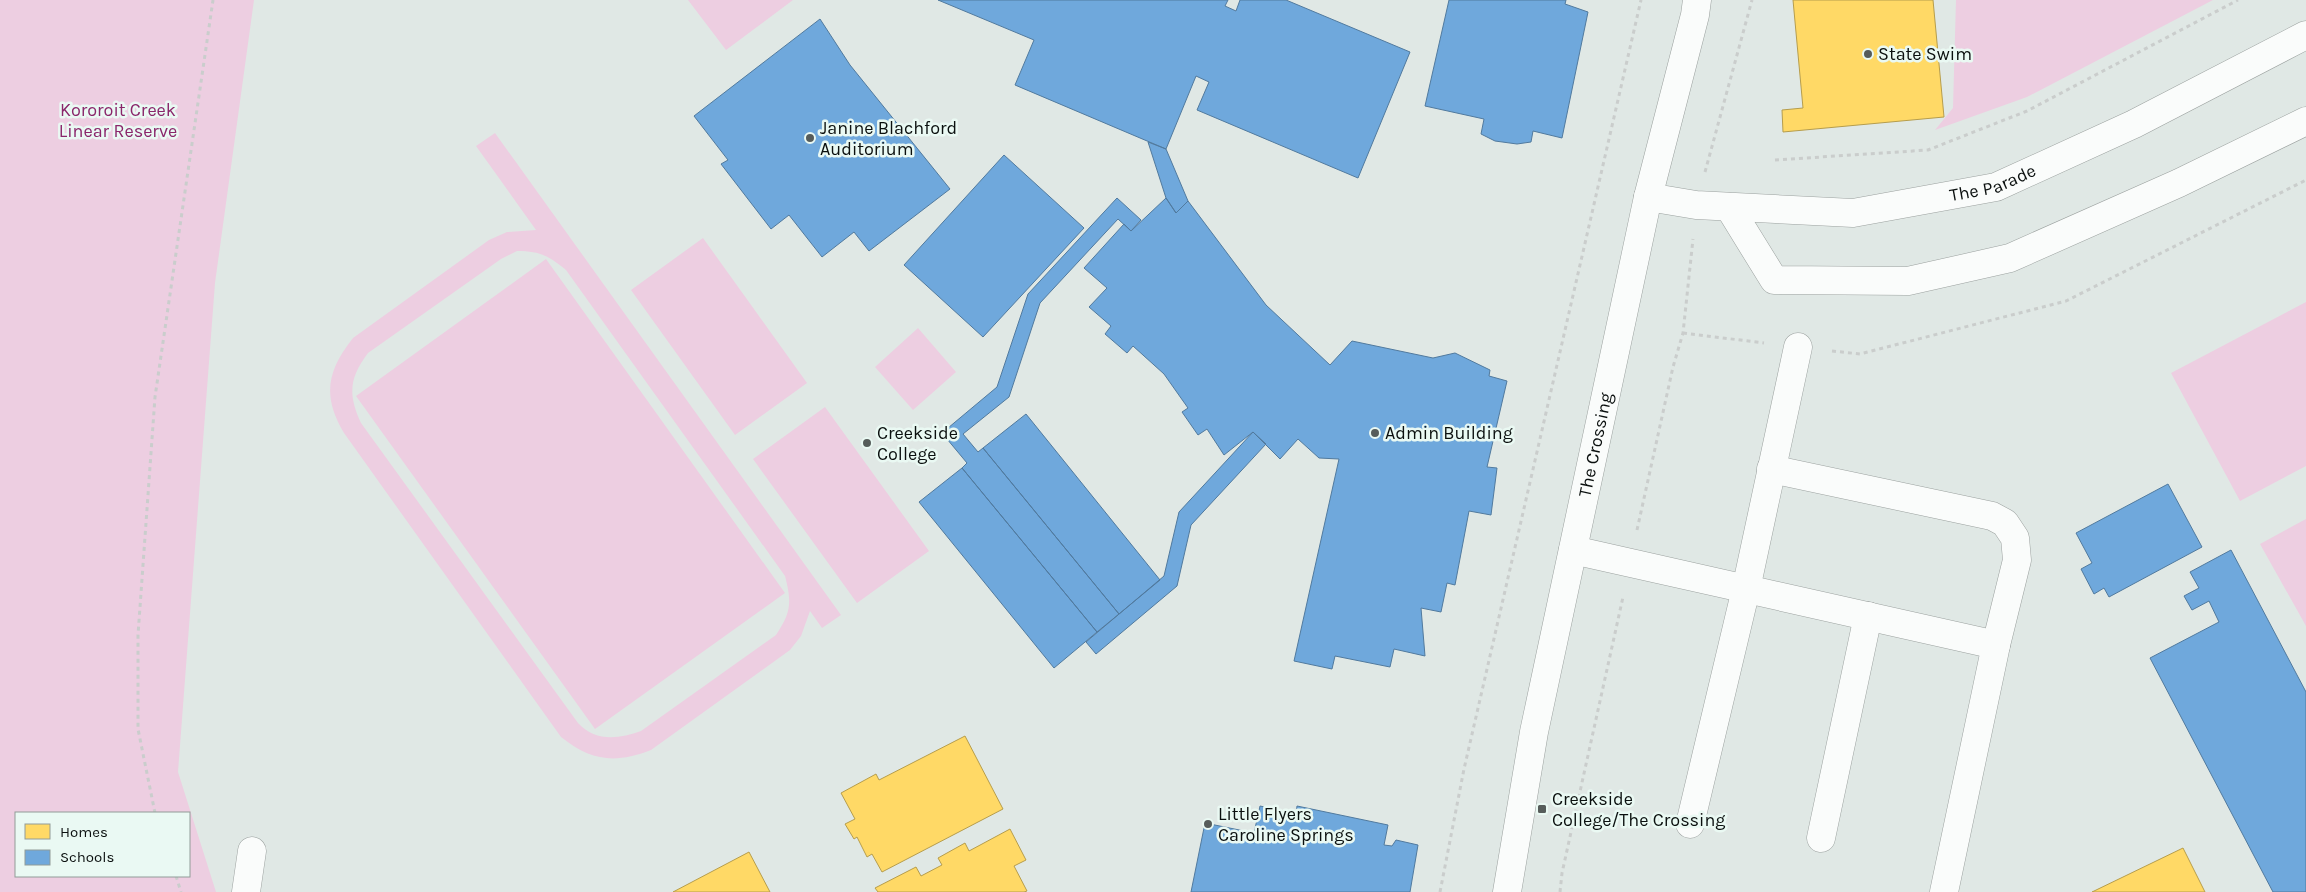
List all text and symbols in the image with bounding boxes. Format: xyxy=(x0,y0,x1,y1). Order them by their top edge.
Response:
place label: State Swim xyxy=(1878,43,1972,65)
marker: State Swim xyxy=(1862,48,1874,60)
park label: Kororoit Creek Linear Reserve xyxy=(59,99,177,142)
place label: Janine Blachford Auditorium xyxy=(820,117,957,160)
marker: Janine Blachford Auditorium xyxy=(804,132,816,144)
street label: The Parade xyxy=(1948,159,2039,206)
street label: The Crossing xyxy=(1573,390,1617,499)
place label: Creekside College xyxy=(877,422,958,465)
place label: Admin Building xyxy=(1385,422,1513,444)
marker: Admin Building xyxy=(1369,427,1381,439)
marker: Creekside College xyxy=(861,437,873,449)
place label: Creekside College/The Crossing xyxy=(1552,788,1725,831)
place label: Little Flyers Caroline Springs xyxy=(1218,803,1354,846)
marker: Creekside College/The Crossing xyxy=(1536,803,1548,815)
legend xyxy=(15,812,190,877)
marker: Little Flyers Caroline Springs xyxy=(1202,818,1214,830)
text: Homes xyxy=(60,823,108,841)
text: Schools xyxy=(60,848,114,866)

